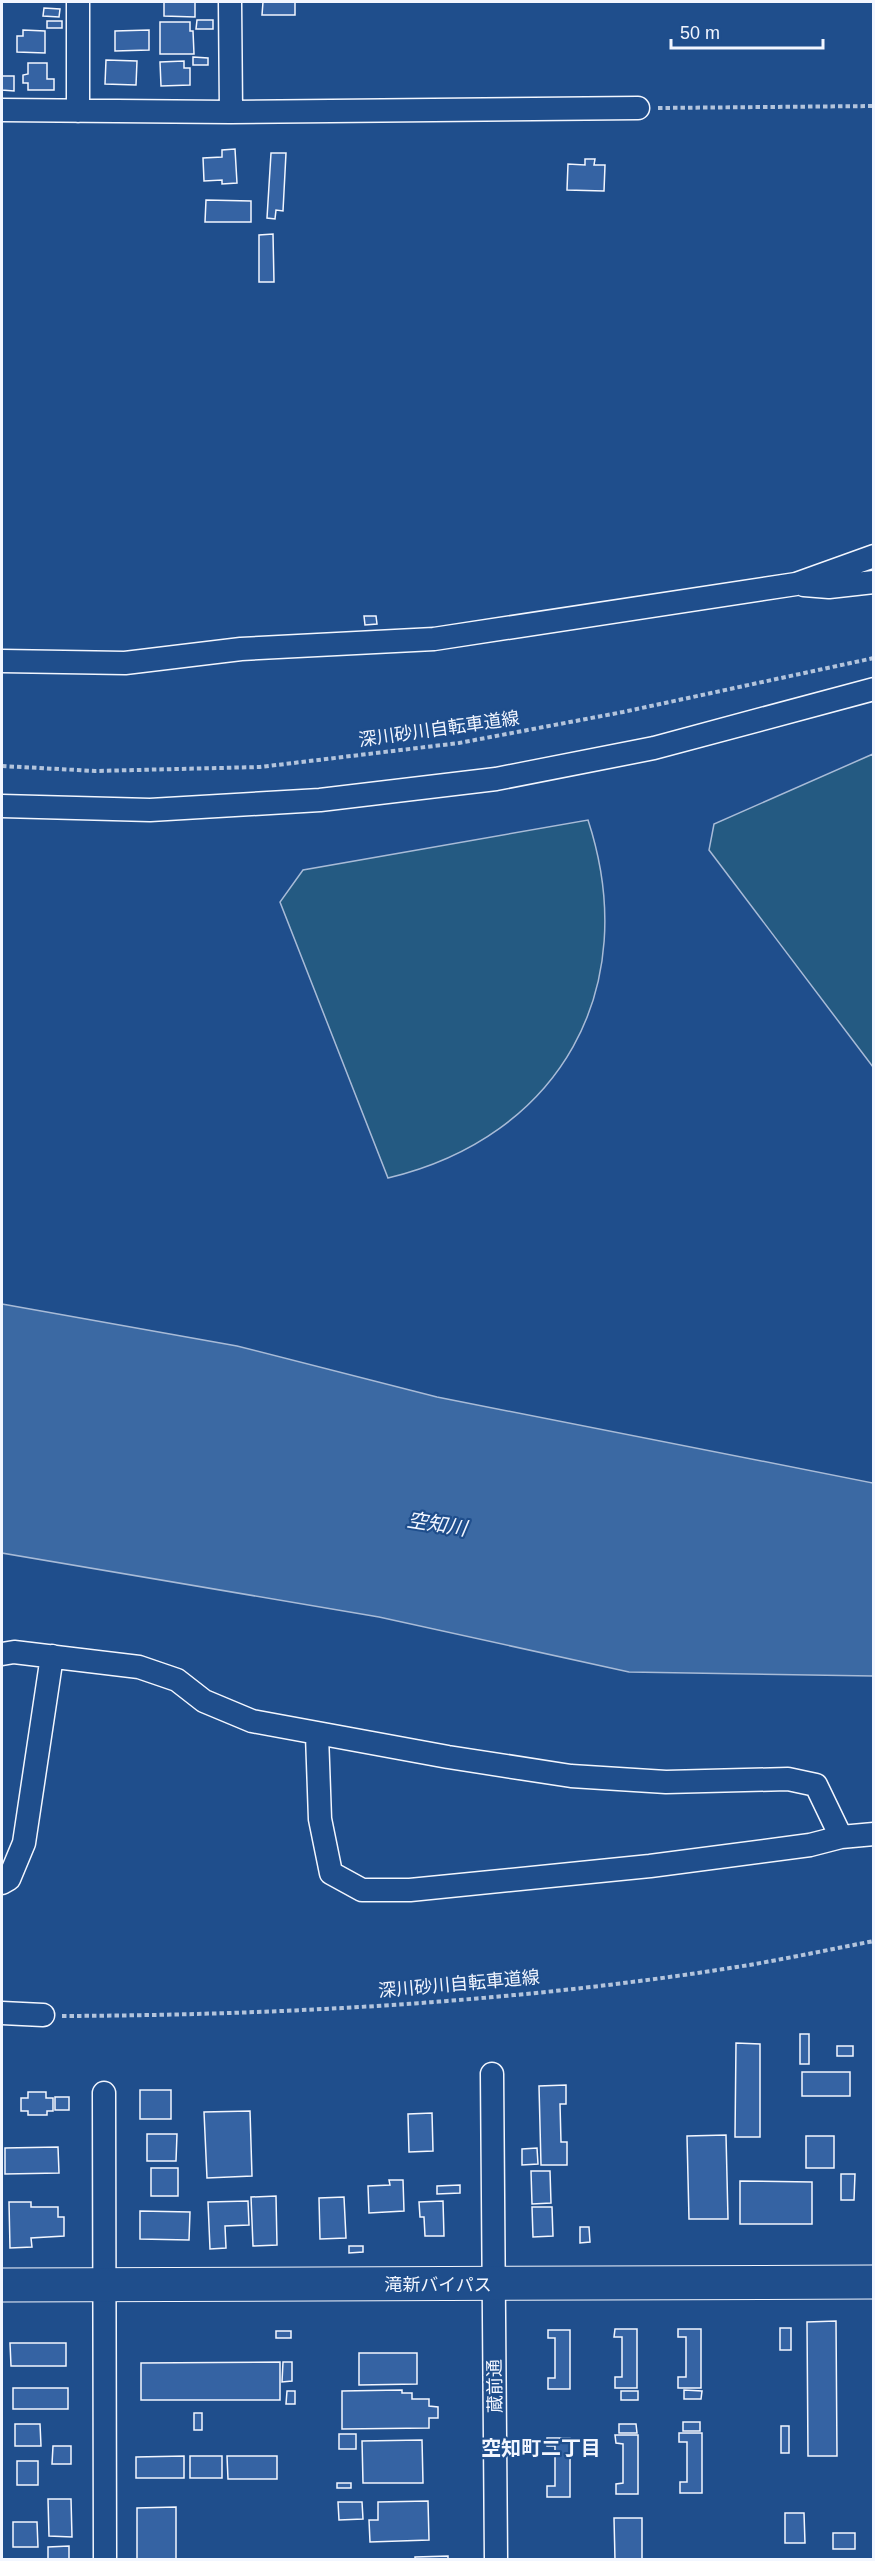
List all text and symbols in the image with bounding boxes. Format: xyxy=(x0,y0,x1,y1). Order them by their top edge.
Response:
scale bar xyxy=(671,12,822,50)
text: 50 m xyxy=(680,23,720,43)
street label: 深川砂川自転車道線 xyxy=(357,708,521,750)
water label: 空知川 xyxy=(406,1508,470,1540)
street label: 深川砂川自転車道線 xyxy=(377,1967,541,2001)
street label: 滝新バイパス xyxy=(384,2275,492,2295)
street label: 蔵前通 xyxy=(485,2359,505,2413)
district label: 空知町二丁目 xyxy=(481,2437,601,2459)

